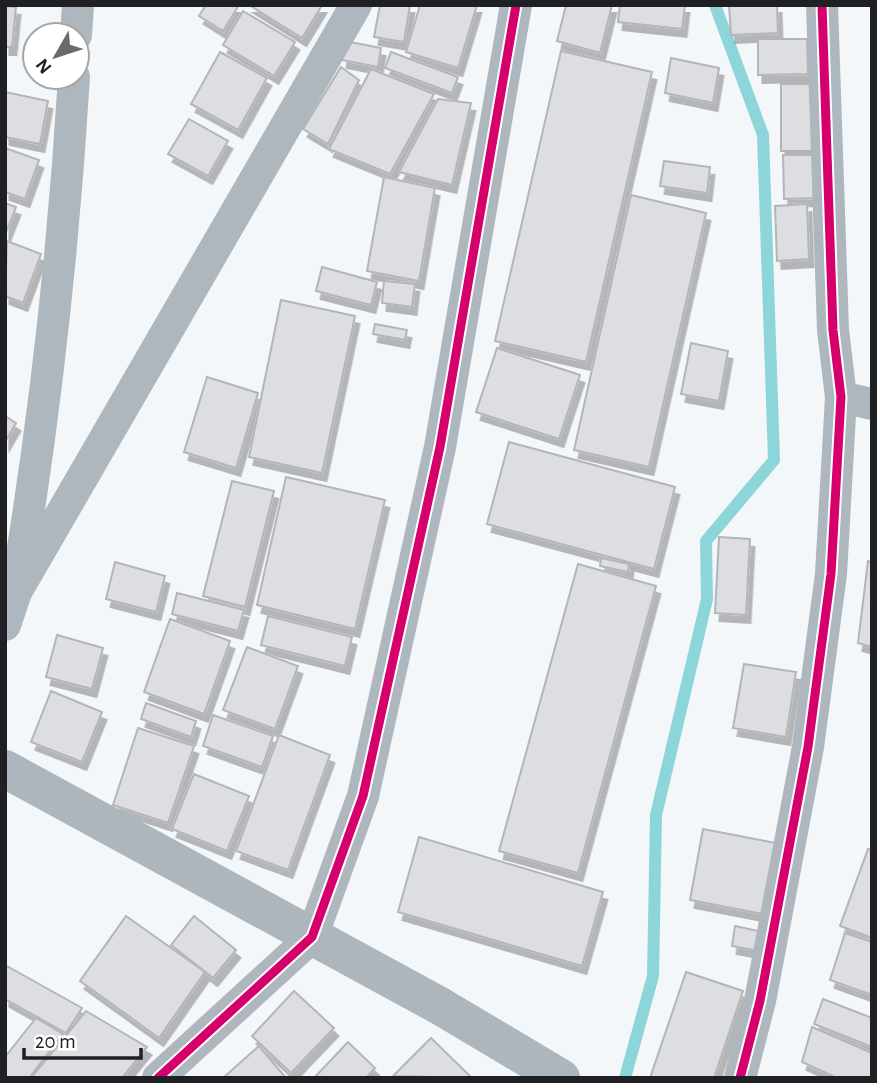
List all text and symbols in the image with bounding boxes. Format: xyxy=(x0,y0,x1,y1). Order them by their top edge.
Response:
north arrow xyxy=(21,21,91,91)
text: N xyxy=(32,55,55,77)
scale bar xyxy=(24,1016,142,1060)
text: 20 m xyxy=(35,1031,76,1052)

